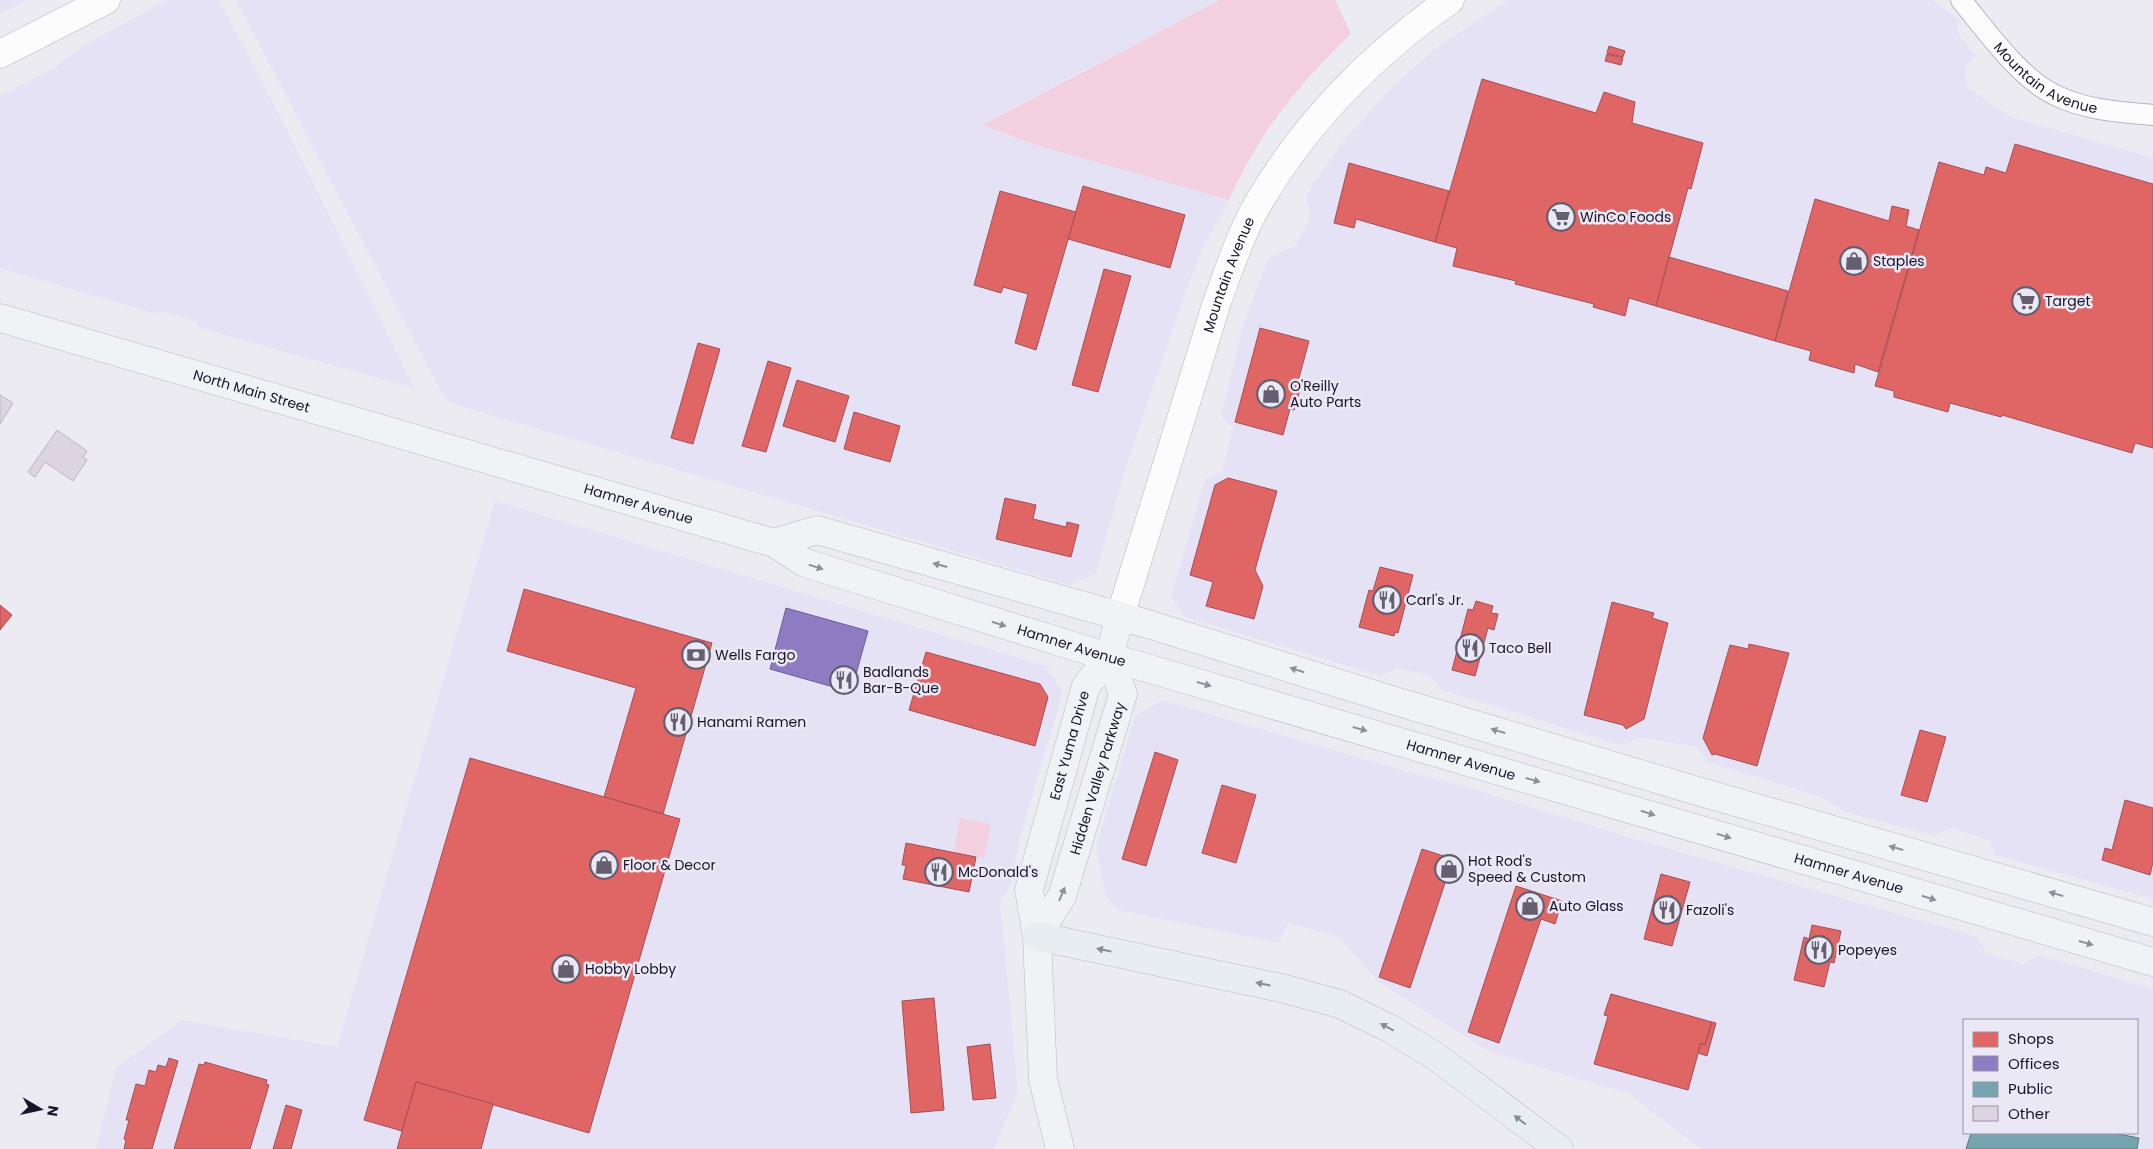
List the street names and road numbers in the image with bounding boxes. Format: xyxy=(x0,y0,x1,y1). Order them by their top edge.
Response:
street label: Mountain Avenue xyxy=(1989,38,2100,118)
street label: Mountain Avenue xyxy=(1198,213,1259,335)
street label: North Main Street xyxy=(191,365,312,418)
street label: Hamner Avenue xyxy=(582,478,696,529)
street label: Hamner Avenue xyxy=(1015,619,1129,672)
street label: East Yuma Drive xyxy=(1045,688,1094,802)
street label: Hidden Valley Parkway xyxy=(1065,700,1130,857)
street label: Hamner Avenue xyxy=(1404,734,1518,785)
street label: Hamner Avenue xyxy=(1792,848,1906,899)

